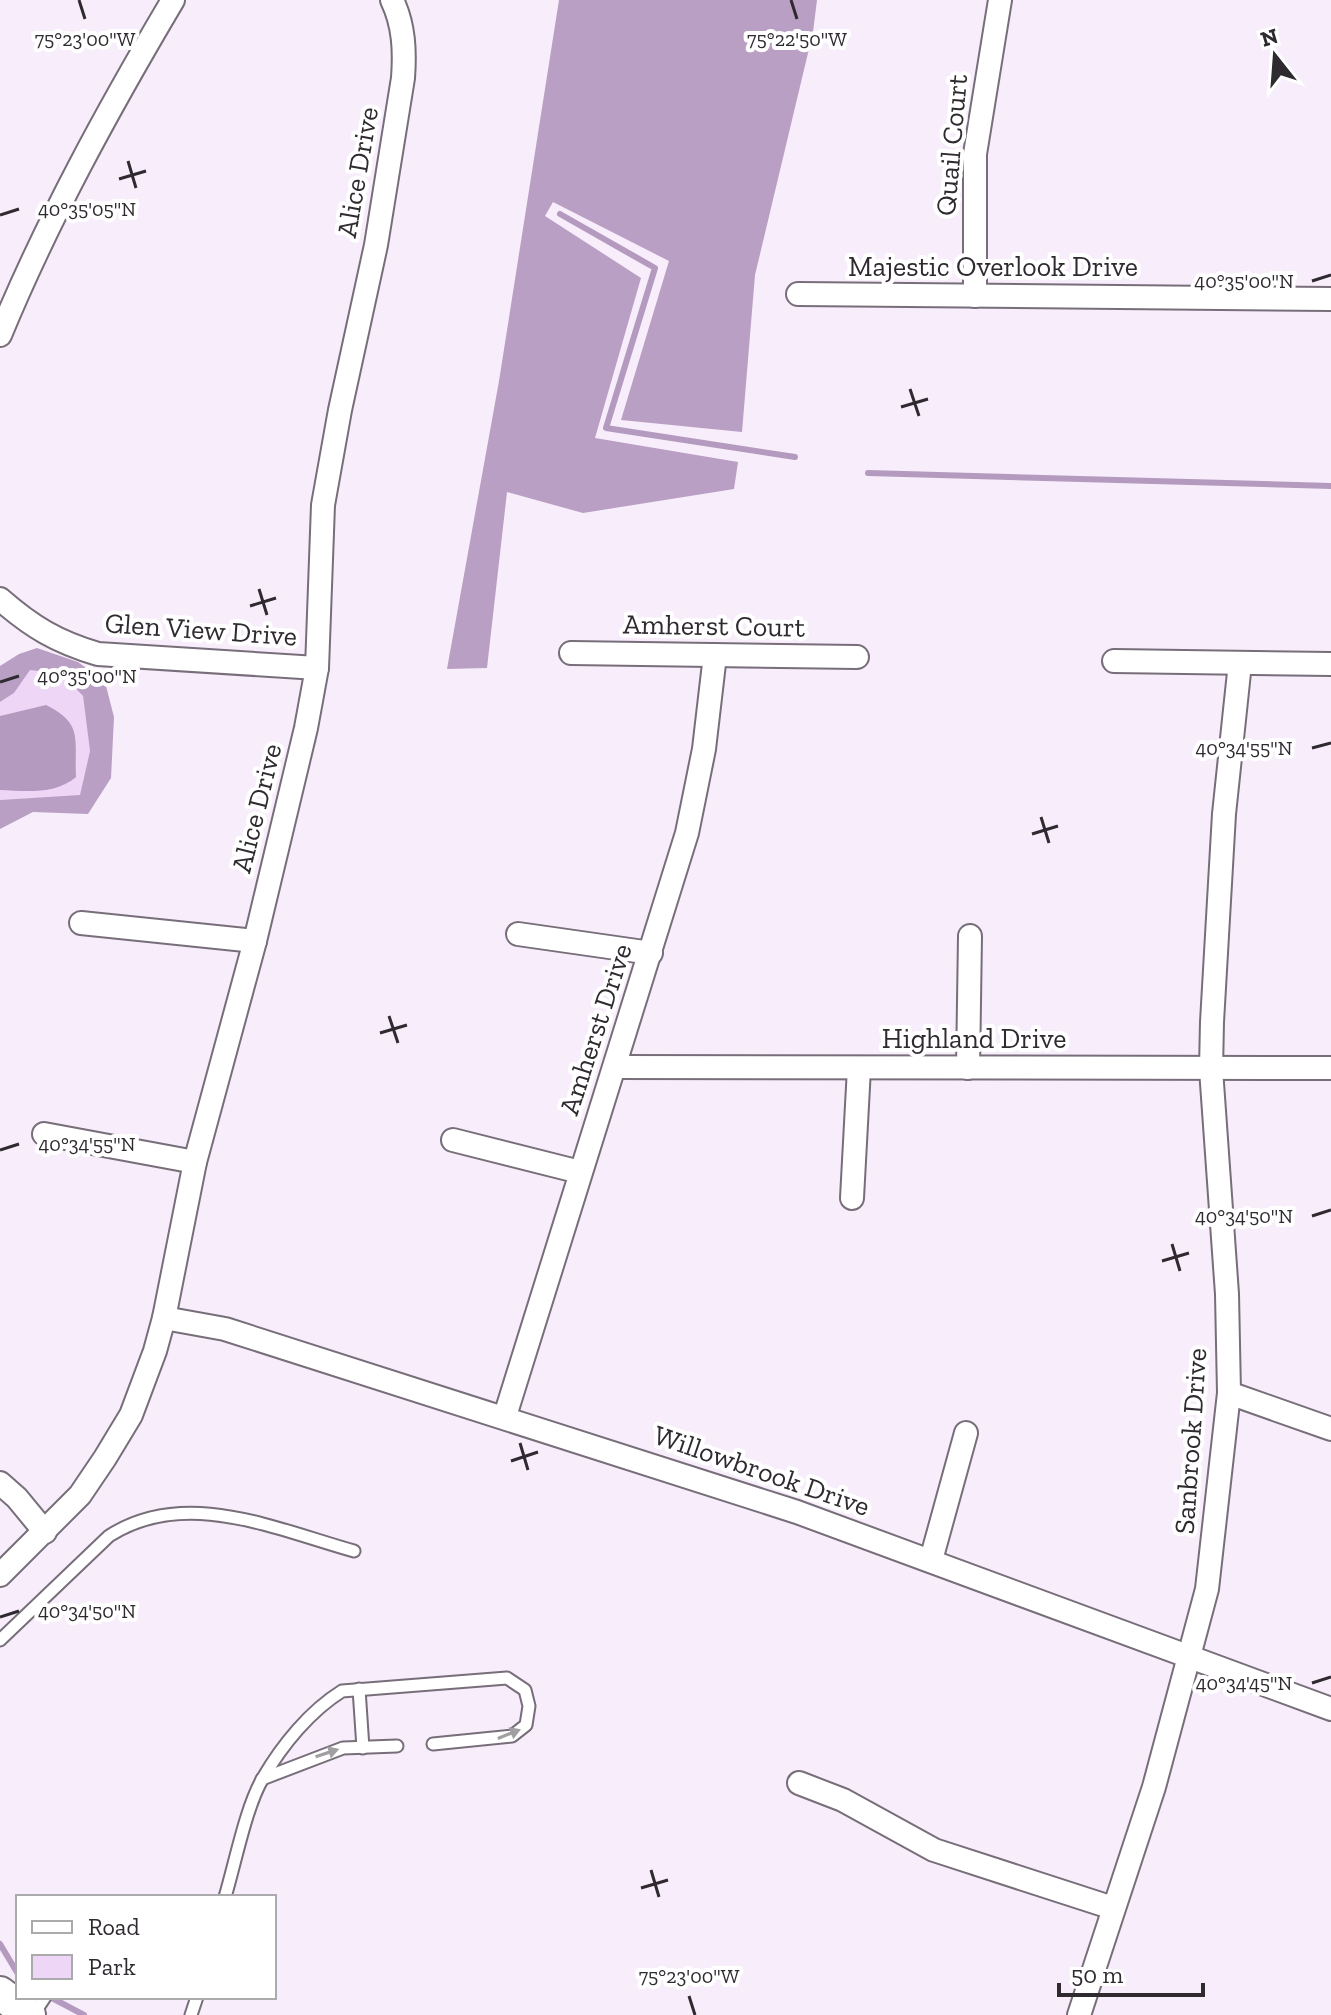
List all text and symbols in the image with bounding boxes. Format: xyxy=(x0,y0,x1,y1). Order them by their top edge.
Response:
north arrow xyxy=(1235,16,1315,96)
text: N xyxy=(1257,22,1282,53)
text: 75°23'00"W xyxy=(35,27,136,51)
text: 75°22'50"W xyxy=(747,27,847,51)
street label: Quail Court xyxy=(929,72,974,217)
street label: Alice Drive xyxy=(330,104,385,240)
text: 40°35'05"N xyxy=(38,197,136,221)
street label: Majestic Overlook Drive xyxy=(848,250,1138,283)
text: 40°35'00"N xyxy=(1194,269,1294,293)
street label: Glen View Drive xyxy=(104,606,298,653)
street label: Amherst Court xyxy=(623,607,806,644)
text: 40°35'00"N xyxy=(37,664,137,688)
text: 40°34'55"N xyxy=(1196,736,1293,760)
street label: Alice Drive xyxy=(225,740,288,876)
street label: Amherst Drive xyxy=(552,939,639,1119)
street label: Highland Drive xyxy=(882,1022,1066,1055)
text: 40°34'55"N xyxy=(39,1132,136,1156)
text: 40°34'50"N xyxy=(1195,1204,1293,1228)
street label: Sanbrook Drive xyxy=(1168,1347,1213,1535)
street label: Willowbrook Drive xyxy=(650,1418,874,1523)
text: 40°34'50"N xyxy=(38,1599,136,1623)
text: 40°34'45"N xyxy=(1196,1671,1293,1695)
one-way arrow xyxy=(497,1727,521,1740)
one-way arrow xyxy=(316,1747,340,1759)
legend xyxy=(16,1895,276,1999)
text: Road xyxy=(88,1912,140,1941)
scale bar xyxy=(1059,1947,1203,1997)
text: Park xyxy=(88,1952,136,1981)
text: 50 m xyxy=(1071,1960,1124,1989)
text: 75°23'00"W xyxy=(639,1964,740,1988)

